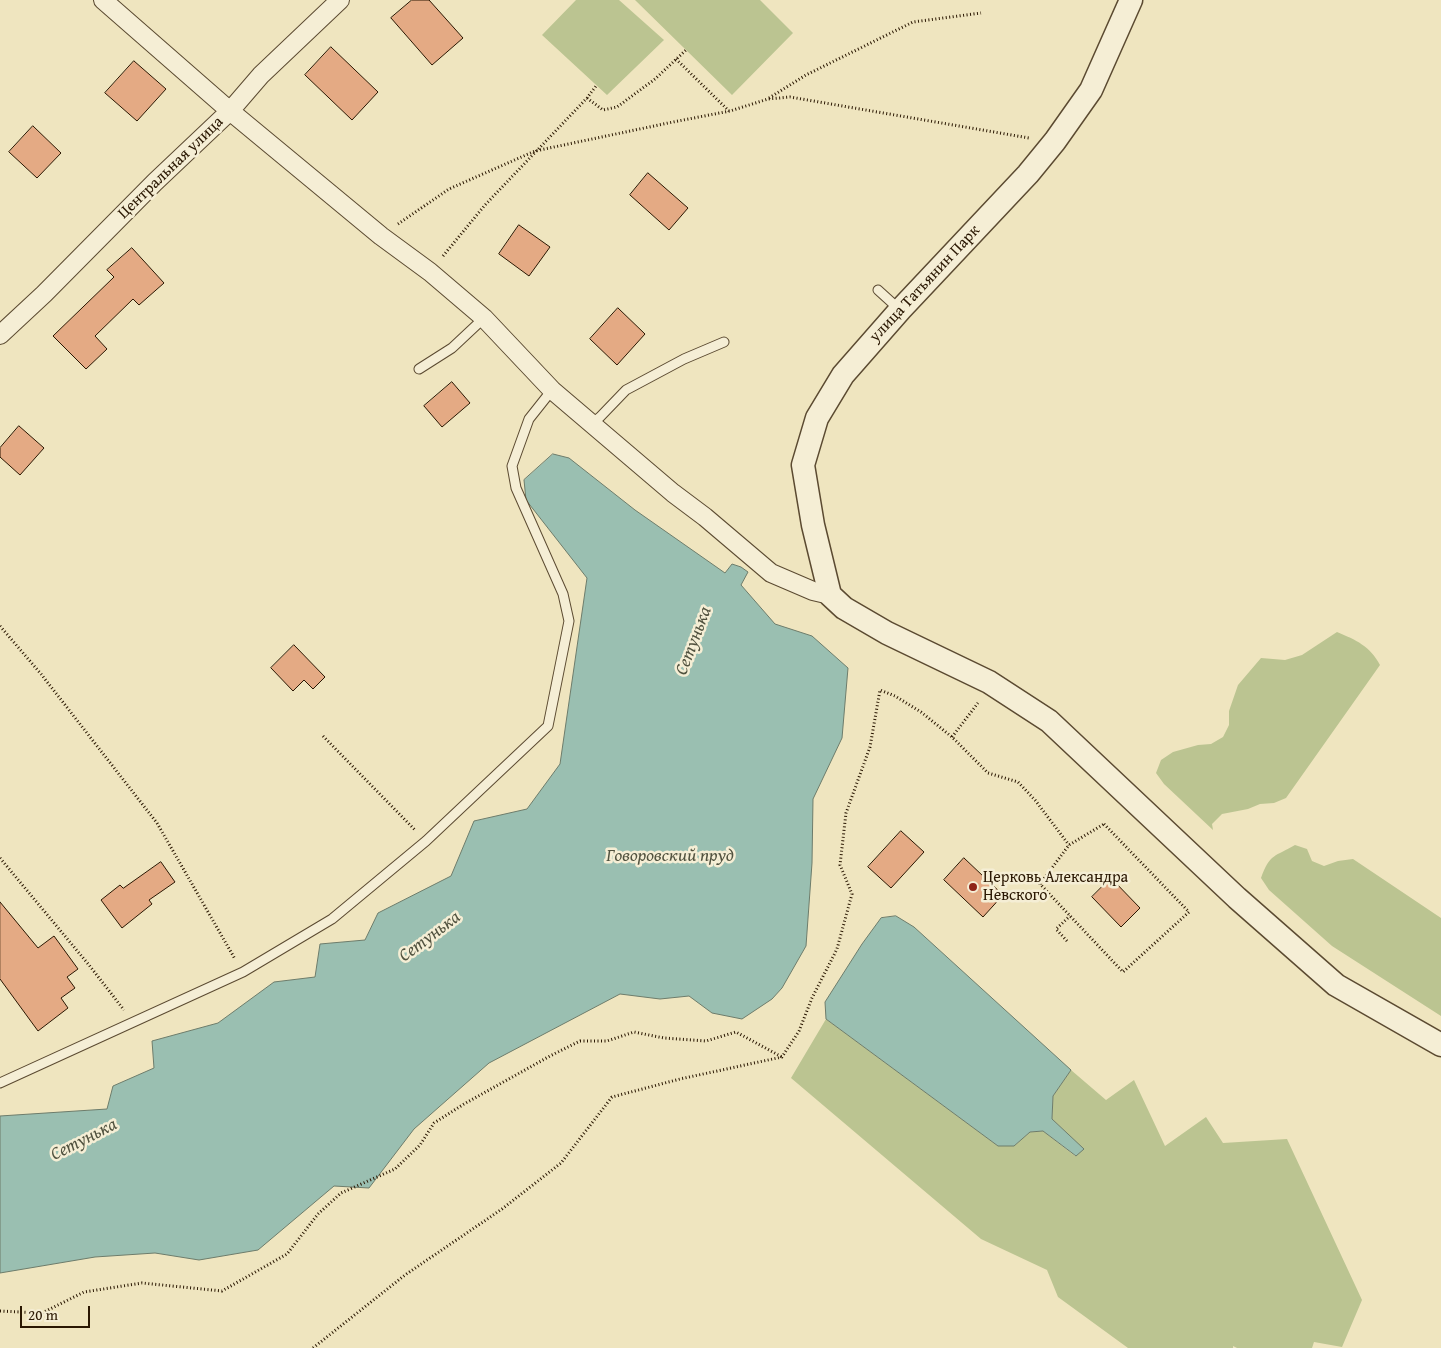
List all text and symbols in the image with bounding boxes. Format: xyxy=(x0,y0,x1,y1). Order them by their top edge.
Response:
street label: Центральная улица xyxy=(114,113,228,223)
street label: улица Татьянин Парк xyxy=(866,221,984,347)
water label: Сетунька xyxy=(671,604,717,678)
water label: Говоровский пруд xyxy=(606,845,734,867)
place label: Церковь Александра Невского xyxy=(983,868,1128,906)
marker: Церковь Александра Невского xyxy=(967,881,979,893)
water label: Сетунька xyxy=(395,907,465,967)
water label: Сетунька xyxy=(47,1114,121,1166)
scale bar xyxy=(22,1296,92,1328)
text: 20 m xyxy=(28,1304,58,1325)

